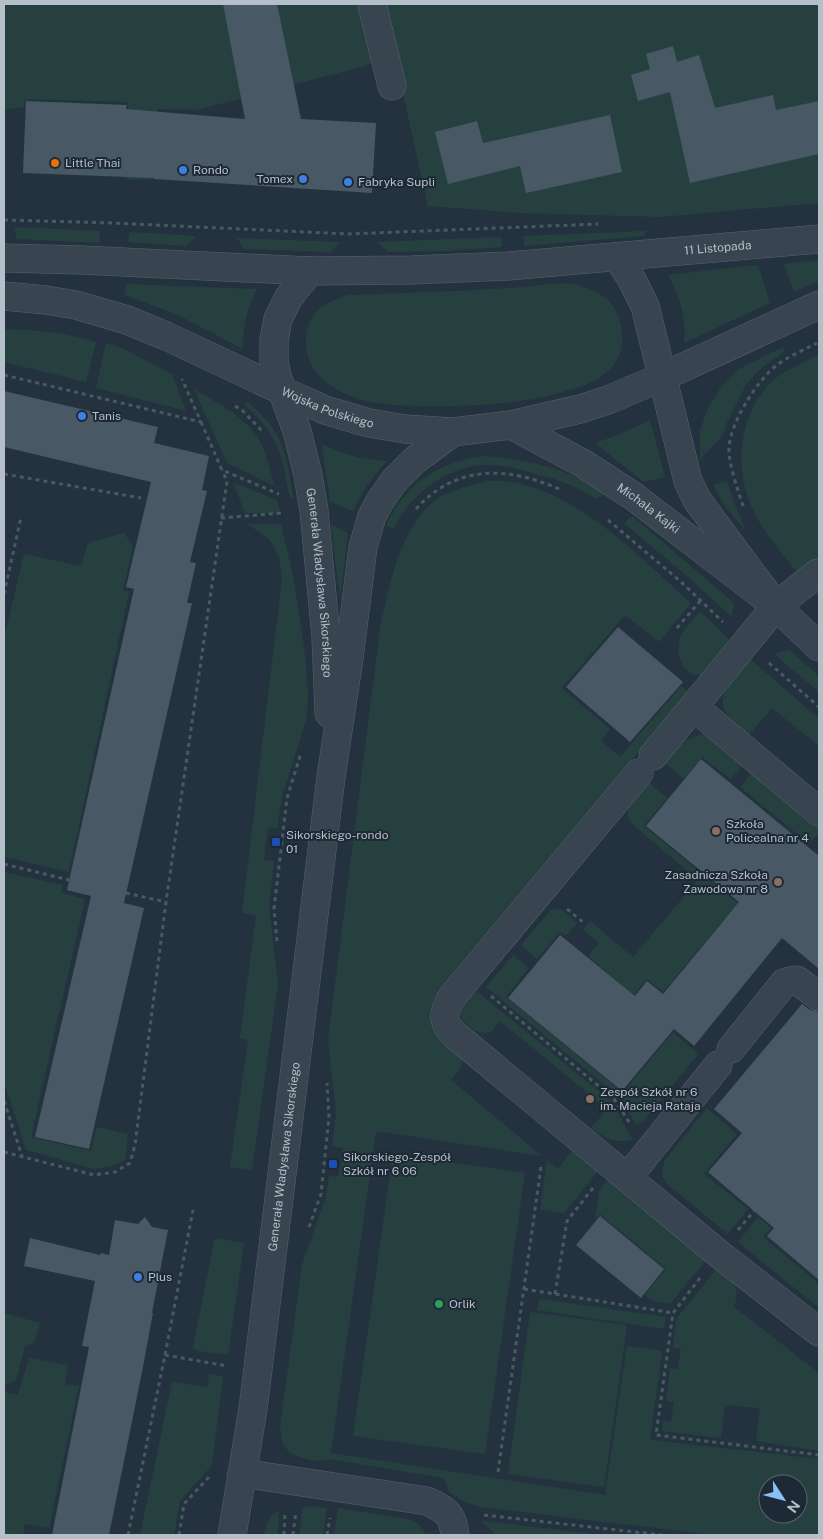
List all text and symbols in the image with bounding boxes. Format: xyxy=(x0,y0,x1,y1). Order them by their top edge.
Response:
place label: Little Thai xyxy=(65,156,120,170)
marker: Little Thai xyxy=(49,157,61,169)
place label: Rondo xyxy=(193,163,229,177)
marker: Rondo xyxy=(177,164,189,176)
place label: Tomex xyxy=(256,172,293,186)
marker: Tomex xyxy=(297,173,309,185)
place label: Fabryka Supli xyxy=(358,175,435,189)
marker: Fabryka Supli xyxy=(342,176,354,188)
street label: 11 Listopada xyxy=(684,238,752,258)
street label: Wojska Polskiego xyxy=(279,384,375,431)
place label: Tanis xyxy=(92,409,121,423)
marker: Tanis xyxy=(76,410,88,422)
street label: Michała Kajki xyxy=(614,480,683,536)
street label: Generała Władysława Sikorskiego xyxy=(303,487,335,678)
place label: Szkoła Policealna nr 4 xyxy=(726,817,809,845)
marker: Szkoła Policealna nr 4 xyxy=(710,825,722,837)
place label: Sikorskiego-rondo 01 xyxy=(286,828,389,856)
marker: Sikorskiego-rondo 01 xyxy=(270,836,282,848)
place label: Zasadnicza Szkoła Zawodowa nr 8 xyxy=(664,868,768,896)
marker: Zasadnicza Szkoła Zawodowa nr 8 xyxy=(772,876,784,888)
street label: Generała Władysława Sikorskiego xyxy=(266,1061,303,1252)
place label: Zespół Szkół nr 6 im. Macieja Rataja xyxy=(600,1085,701,1113)
marker: Zespół Szkół nr 6 im. Macieja Rataja xyxy=(584,1093,596,1105)
place label: Sikorskiego-Zespół Szkół nr 6 06 xyxy=(343,1150,451,1178)
marker: Sikorskiego-Zespół Szkół nr 6 06 xyxy=(327,1158,339,1170)
place label: Plus xyxy=(148,1270,172,1284)
marker: Plus xyxy=(132,1271,144,1283)
place label: Orlik xyxy=(449,1297,476,1311)
marker: Orlik xyxy=(433,1298,445,1310)
north arrow xyxy=(758,1474,808,1524)
text: N xyxy=(784,1498,803,1516)

